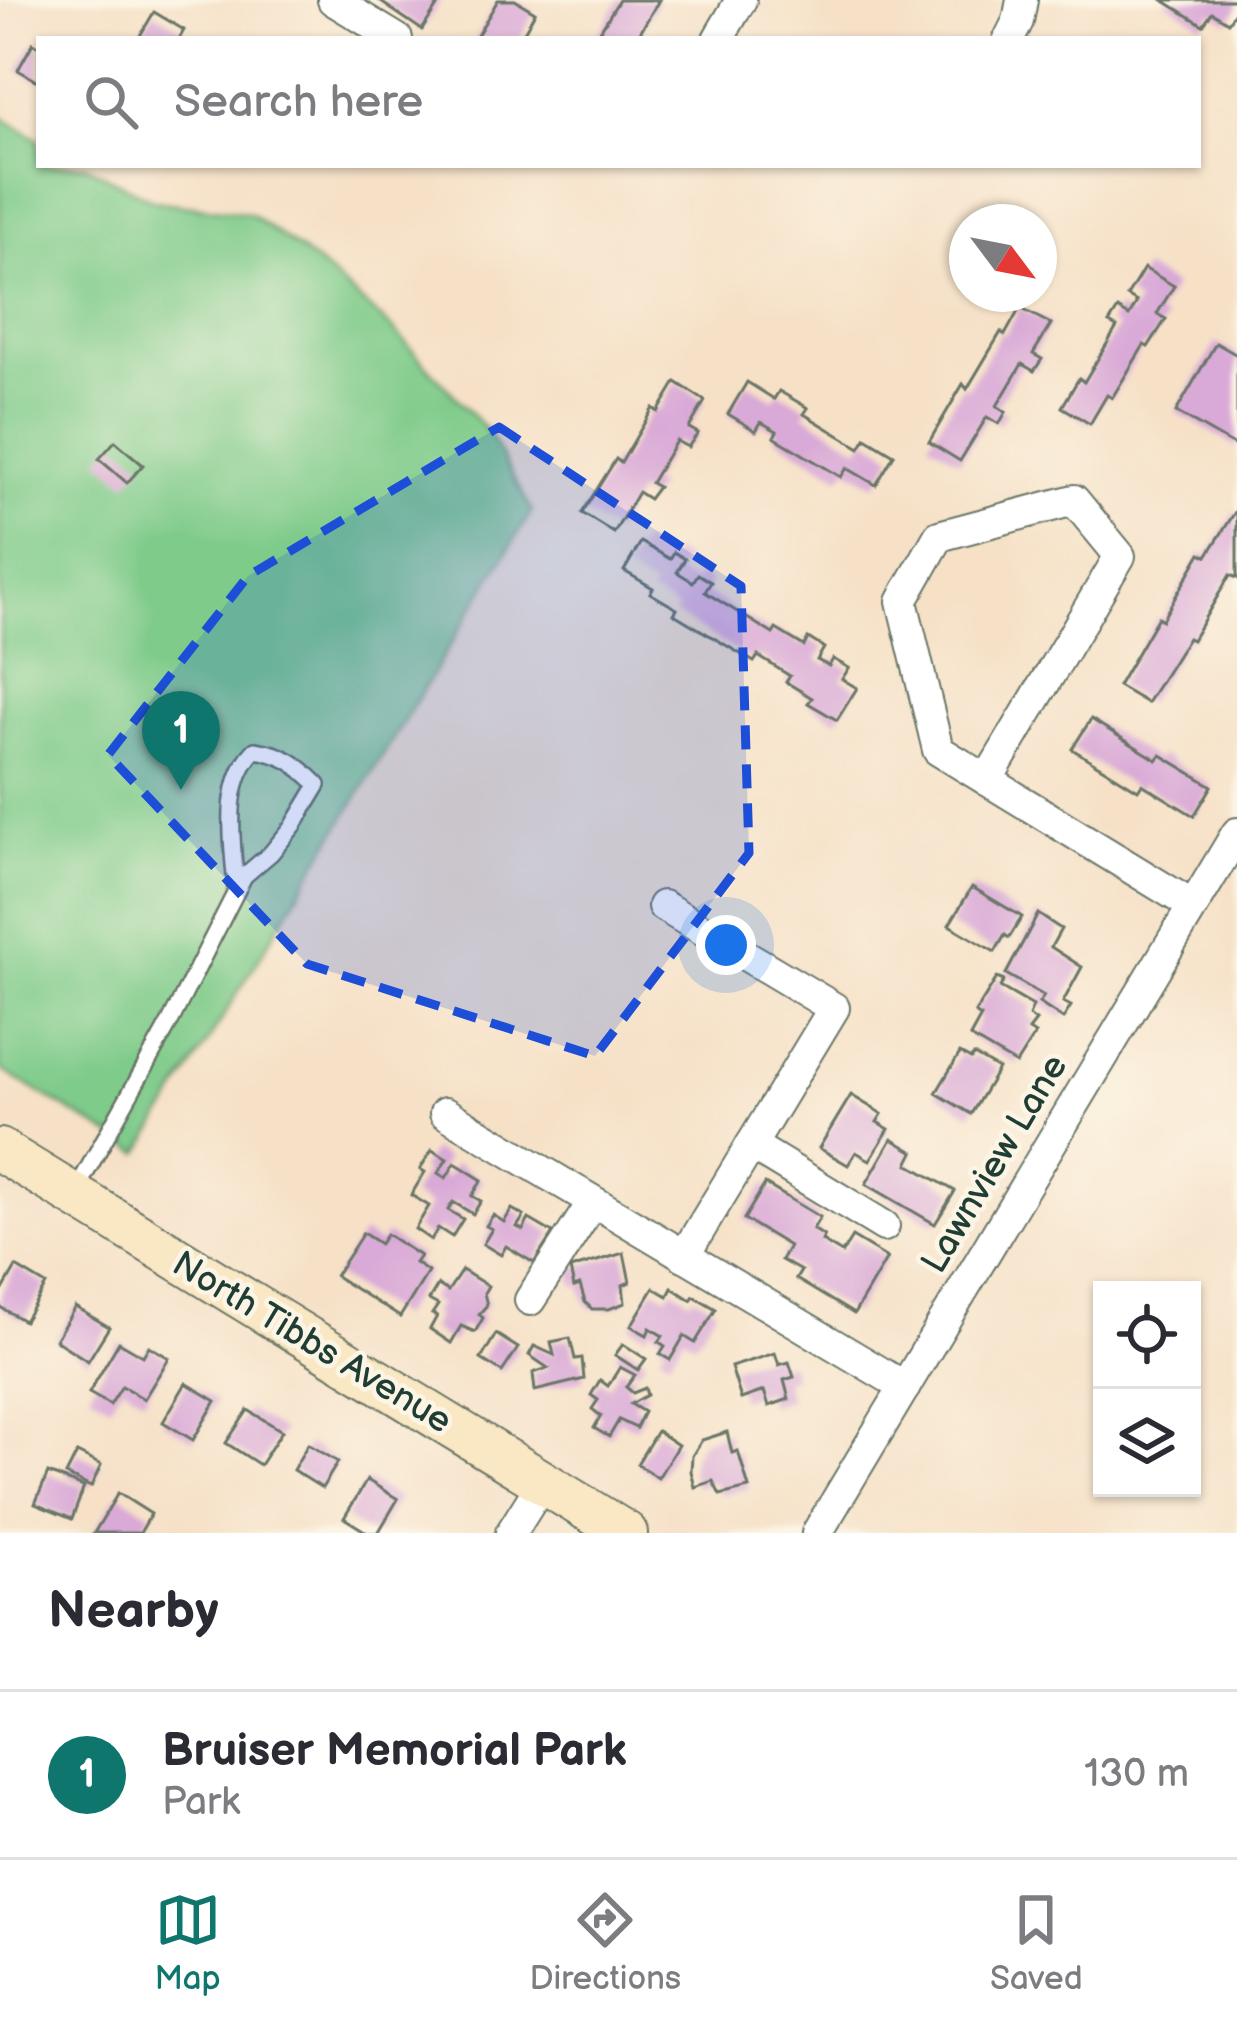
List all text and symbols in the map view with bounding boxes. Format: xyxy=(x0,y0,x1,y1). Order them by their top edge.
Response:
search box xyxy=(36,36,1201,168)
icon: search xyxy=(78,69,144,135)
text: Search here xyxy=(174,75,423,130)
north arrow xyxy=(949,204,1057,312)
pin: 1 xyxy=(142,691,220,790)
your location xyxy=(696,915,756,975)
street label: Lawnview Lane xyxy=(913,1047,1077,1281)
street label: North Tibbs Avenue xyxy=(164,1243,459,1443)
map controls xyxy=(1093,1281,1201,1497)
button: locate xyxy=(1093,1281,1201,1389)
button: layers xyxy=(1093,1389,1201,1497)
text: Nearby xyxy=(48,1581,219,1642)
text: Bruiser Memorial Park xyxy=(162,1724,627,1779)
text: 1 xyxy=(79,1751,95,1798)
text: 130 m xyxy=(1084,1751,1189,1798)
text: Park xyxy=(162,1779,240,1826)
tab: Map xyxy=(154,1887,221,1999)
tab: Directions xyxy=(529,1887,681,1999)
tab: Saved xyxy=(990,1887,1083,1999)

